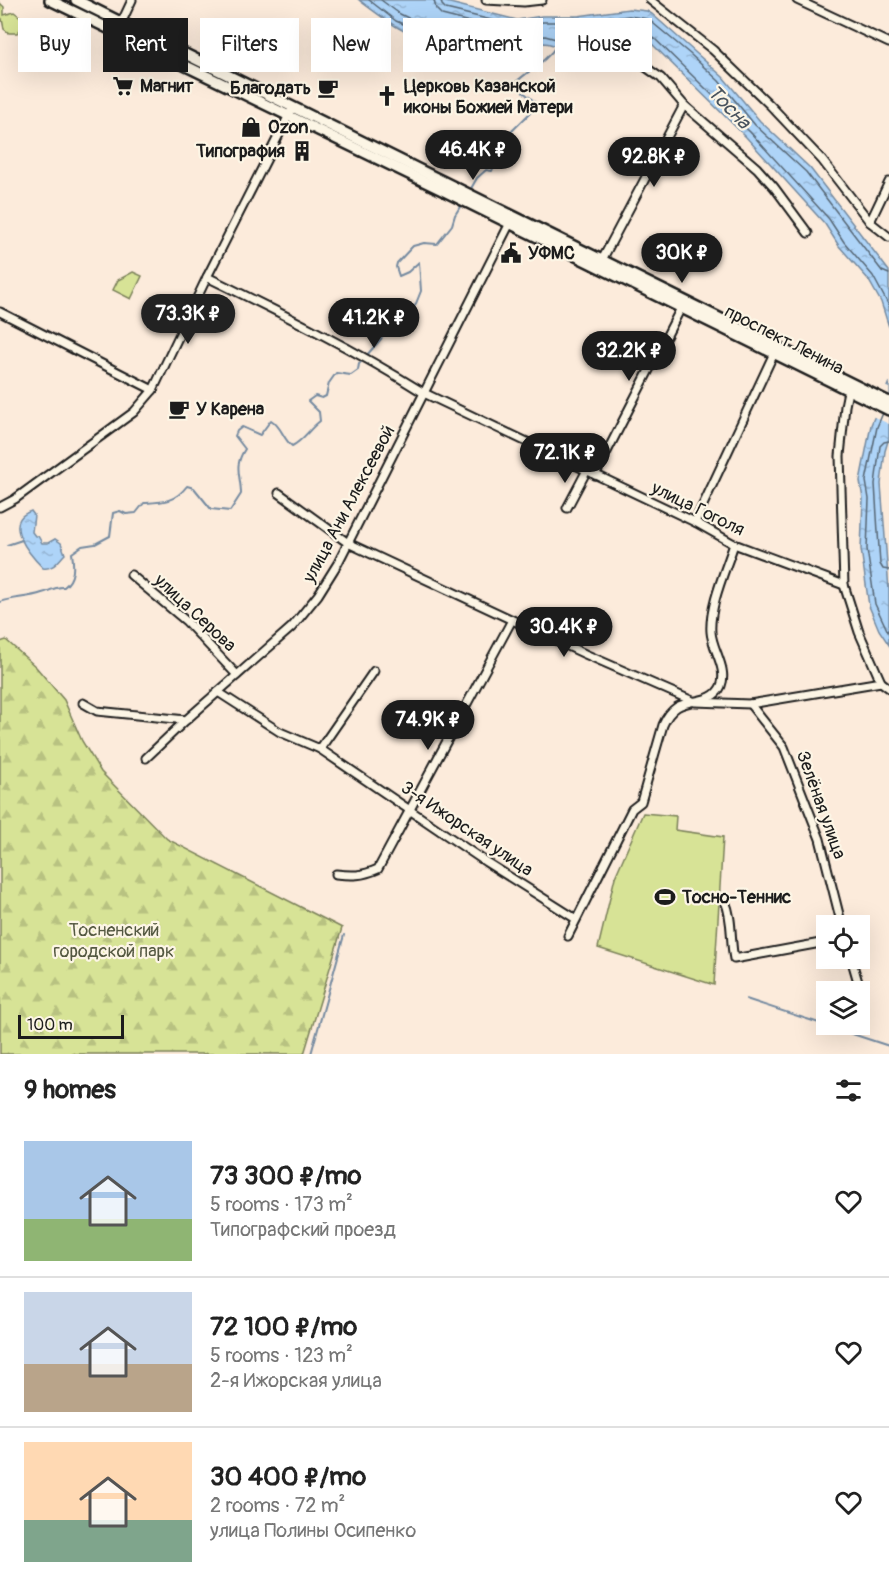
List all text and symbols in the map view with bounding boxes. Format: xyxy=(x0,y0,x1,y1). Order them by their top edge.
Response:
chip: Buy xyxy=(18,18,91,72)
chip: Rent xyxy=(103,18,188,72)
chip: Filters xyxy=(200,18,299,72)
chip: New xyxy=(311,18,391,72)
chip: Apartment xyxy=(403,18,543,72)
chip: House xyxy=(555,18,652,72)
supermarket icon: Магнит xyxy=(111,74,135,98)
place label: Магнит xyxy=(140,75,194,98)
place label: Церковь Казанской иконы Божией Матери xyxy=(403,75,573,119)
cafe icon: Благодать xyxy=(316,76,340,100)
place label: Благодать xyxy=(230,77,311,100)
water label: Тосна xyxy=(702,80,757,135)
church icon: Церковь Казанской иконы Божией Матери xyxy=(375,84,399,108)
shop icon: Ozon xyxy=(239,115,263,139)
place label: Ozon xyxy=(268,116,308,139)
pin: 46.4K ₽ xyxy=(418,130,528,181)
text: 46.4K ₽ xyxy=(439,137,507,162)
pin: 92.8K ₽ xyxy=(599,137,709,188)
building icon: Типография xyxy=(290,139,314,163)
place label: Типография xyxy=(195,140,285,163)
text: 92.8K ₽ xyxy=(622,144,686,169)
pin: 30K ₽ xyxy=(640,233,724,284)
text: 30K ₽ xyxy=(655,240,709,265)
public building icon: УФМС xyxy=(499,241,523,265)
place label: УФМС xyxy=(528,242,575,265)
pin: 73.3K ₽ xyxy=(133,294,243,345)
pin: 41.2K ₽ xyxy=(319,298,429,349)
street label: проспект Ленина xyxy=(721,300,847,380)
text: 73.3K ₽ xyxy=(155,301,221,326)
text: 41.2K ₽ xyxy=(342,305,406,330)
pin: 32.2K ₽ xyxy=(574,331,684,382)
text: 32.2K ₽ xyxy=(596,338,662,363)
cafe icon: У Карена xyxy=(167,397,191,421)
place label: У Карена xyxy=(196,398,265,421)
street label: улица Ани Алексеевой xyxy=(297,421,400,587)
pin: 72.1K ₽ xyxy=(510,433,620,484)
text: 72.1K ₽ xyxy=(534,440,596,465)
street label: улица Гоголя xyxy=(647,476,748,541)
street label: улица Серова xyxy=(148,568,241,657)
pin: 30.4K ₽ xyxy=(509,607,619,658)
text: 30.4K ₽ xyxy=(529,614,599,639)
pin: 74.9K ₽ xyxy=(373,700,483,751)
text: 74.9K ₽ xyxy=(395,707,461,732)
street label: Зелёная улица xyxy=(791,748,851,862)
street label: 3-я Ижорская улица xyxy=(397,776,537,882)
sports icon: Тосно-Теннис xyxy=(653,885,677,909)
place label: Тосно-Теннис xyxy=(681,886,791,909)
map controls xyxy=(816,915,870,1035)
button: locate xyxy=(816,915,870,969)
park label: Тосненский городской парк xyxy=(54,919,174,963)
button: layers xyxy=(816,981,870,1035)
scale bar xyxy=(18,1012,124,1040)
text: 100 m xyxy=(27,1015,73,1035)
text: 9 homes xyxy=(24,1074,116,1106)
icon: filters xyxy=(832,1074,865,1107)
text: 73 300 ₽/mo xyxy=(210,1160,362,1192)
icon: home xyxy=(72,1165,144,1237)
icon: heart xyxy=(832,1185,865,1218)
text: 5 rooms · 173 m² xyxy=(210,1192,353,1217)
text: Типографский проезд xyxy=(210,1217,396,1242)
text: 72 100 ₽/mo xyxy=(210,1311,357,1343)
icon: home xyxy=(72,1316,144,1388)
icon: heart xyxy=(832,1336,865,1369)
text: 5 rooms · 123 m² xyxy=(210,1343,353,1368)
text: 2-я Ижорская улица xyxy=(210,1368,382,1393)
text: 30 400 ₽/mo xyxy=(210,1461,366,1493)
icon: home xyxy=(72,1466,144,1538)
icon: heart xyxy=(832,1486,865,1519)
text: 2 rooms · 72 m² xyxy=(210,1493,345,1518)
text: улица Полины Осипенко xyxy=(210,1518,416,1543)

